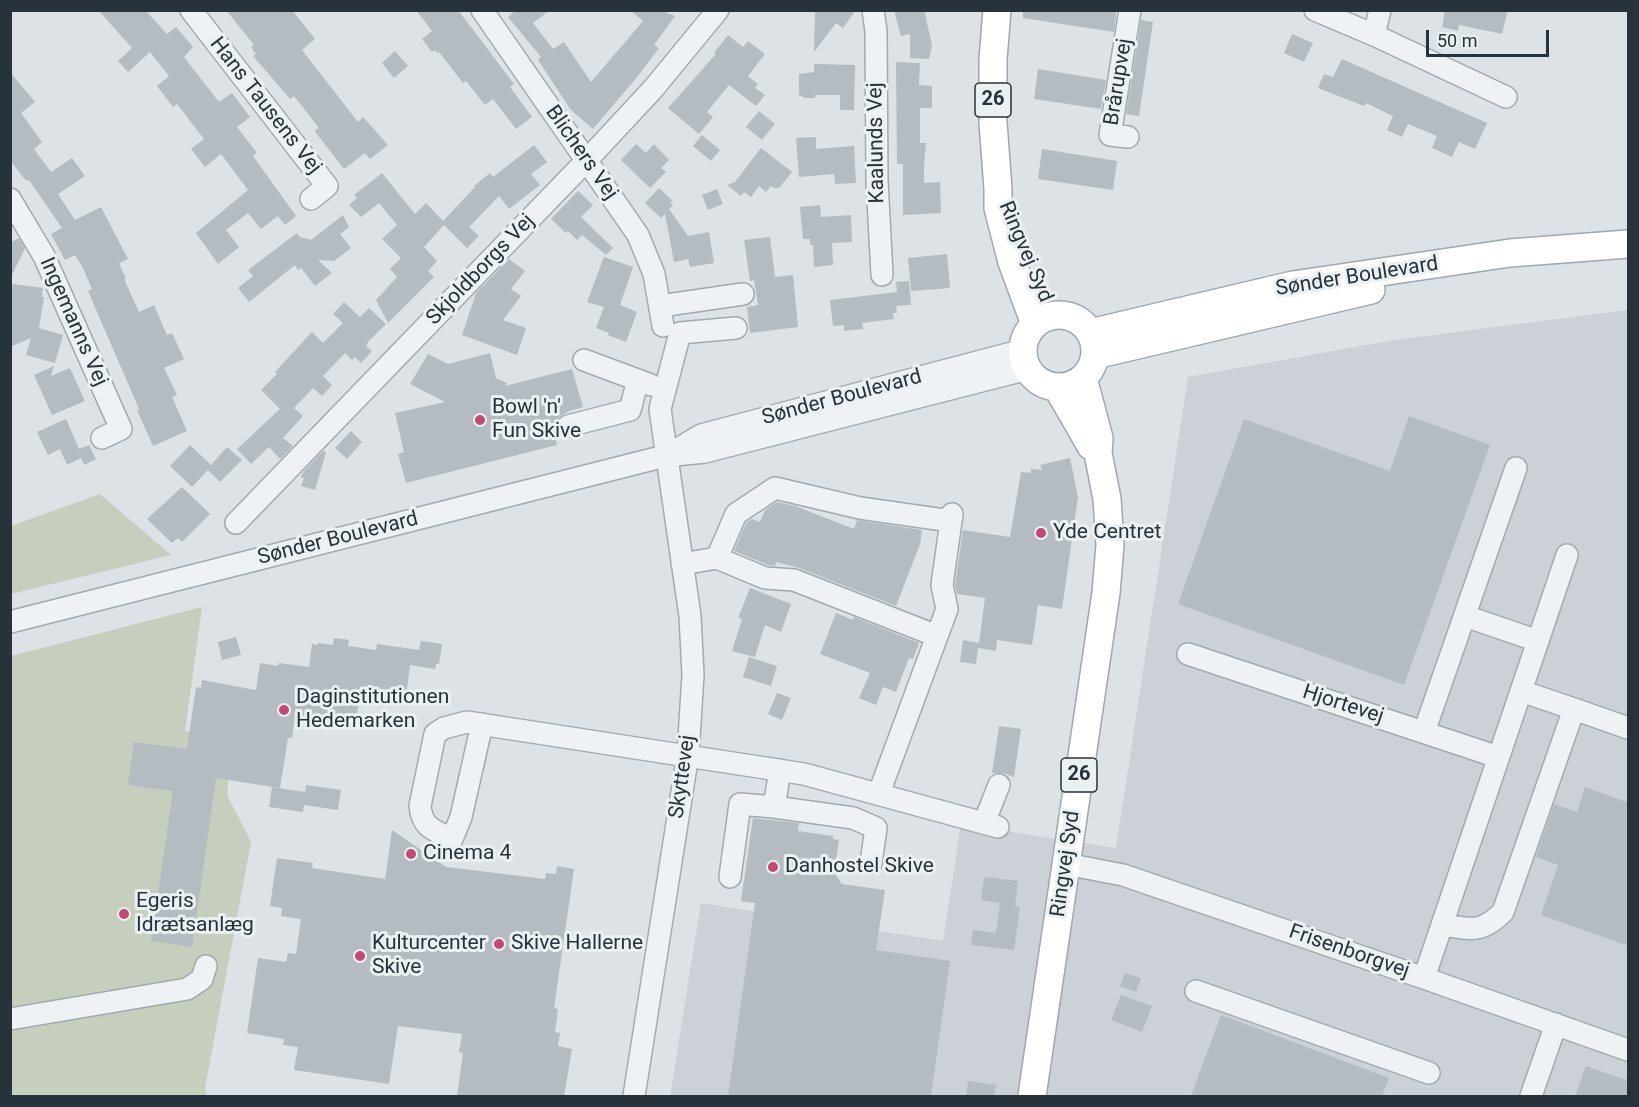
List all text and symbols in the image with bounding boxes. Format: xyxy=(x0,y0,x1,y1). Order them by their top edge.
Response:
scale bar xyxy=(1429,18,1552,56)
text: 50 m xyxy=(1437,30,1477,51)
street label: Hans Tausens Vej xyxy=(204,32,326,180)
street label: Brårupvej xyxy=(1100,37,1138,127)
street label: Kaalunds Vej xyxy=(863,82,891,204)
road number: 26 xyxy=(975,83,1011,117)
street label: Blichers Vej xyxy=(539,101,623,205)
street label: Ringvej Syd xyxy=(993,198,1057,306)
street label: Skjoldborgs Vej xyxy=(422,209,540,331)
street label: Sønder Boulevard xyxy=(1274,252,1440,302)
street label: Ingemanns Vej xyxy=(33,254,113,390)
street label: Sønder Boulevard xyxy=(759,365,925,431)
place label: Bowl 'n' Fun Skive xyxy=(492,395,581,445)
marker: Bowl 'n' Fun Skive xyxy=(473,413,487,427)
street label: Sønder Boulevard xyxy=(255,507,421,571)
place label: Yde Centret xyxy=(1053,520,1161,546)
marker: Yde Centret xyxy=(1034,526,1048,540)
street label: Hjortevej xyxy=(1299,680,1387,730)
place label: Daginstitutionen Hedemarken xyxy=(296,685,449,735)
marker: Daginstitutionen Hedemarken xyxy=(277,703,291,717)
street label: Skyttevej xyxy=(665,734,701,820)
road number: 26 xyxy=(1061,758,1097,792)
street label: Ringvej Syd xyxy=(1046,809,1086,919)
place label: Cinema 4 xyxy=(423,841,511,867)
marker: Cinema 4 xyxy=(404,847,418,861)
place label: Danhostel Skive xyxy=(785,854,934,880)
marker: Danhostel Skive xyxy=(766,860,780,874)
place label: Egeris Idrætsanlæg xyxy=(136,889,254,939)
marker: Egeris Idrætsanlæg xyxy=(117,907,131,921)
street label: Frisenborgvej xyxy=(1285,920,1413,984)
place label: Kulturcenter Skive xyxy=(372,931,486,981)
place label: Skive Hallerne xyxy=(511,931,643,957)
marker: Skive Hallerne xyxy=(492,937,506,951)
marker: Kulturcenter Skive xyxy=(353,949,367,963)

